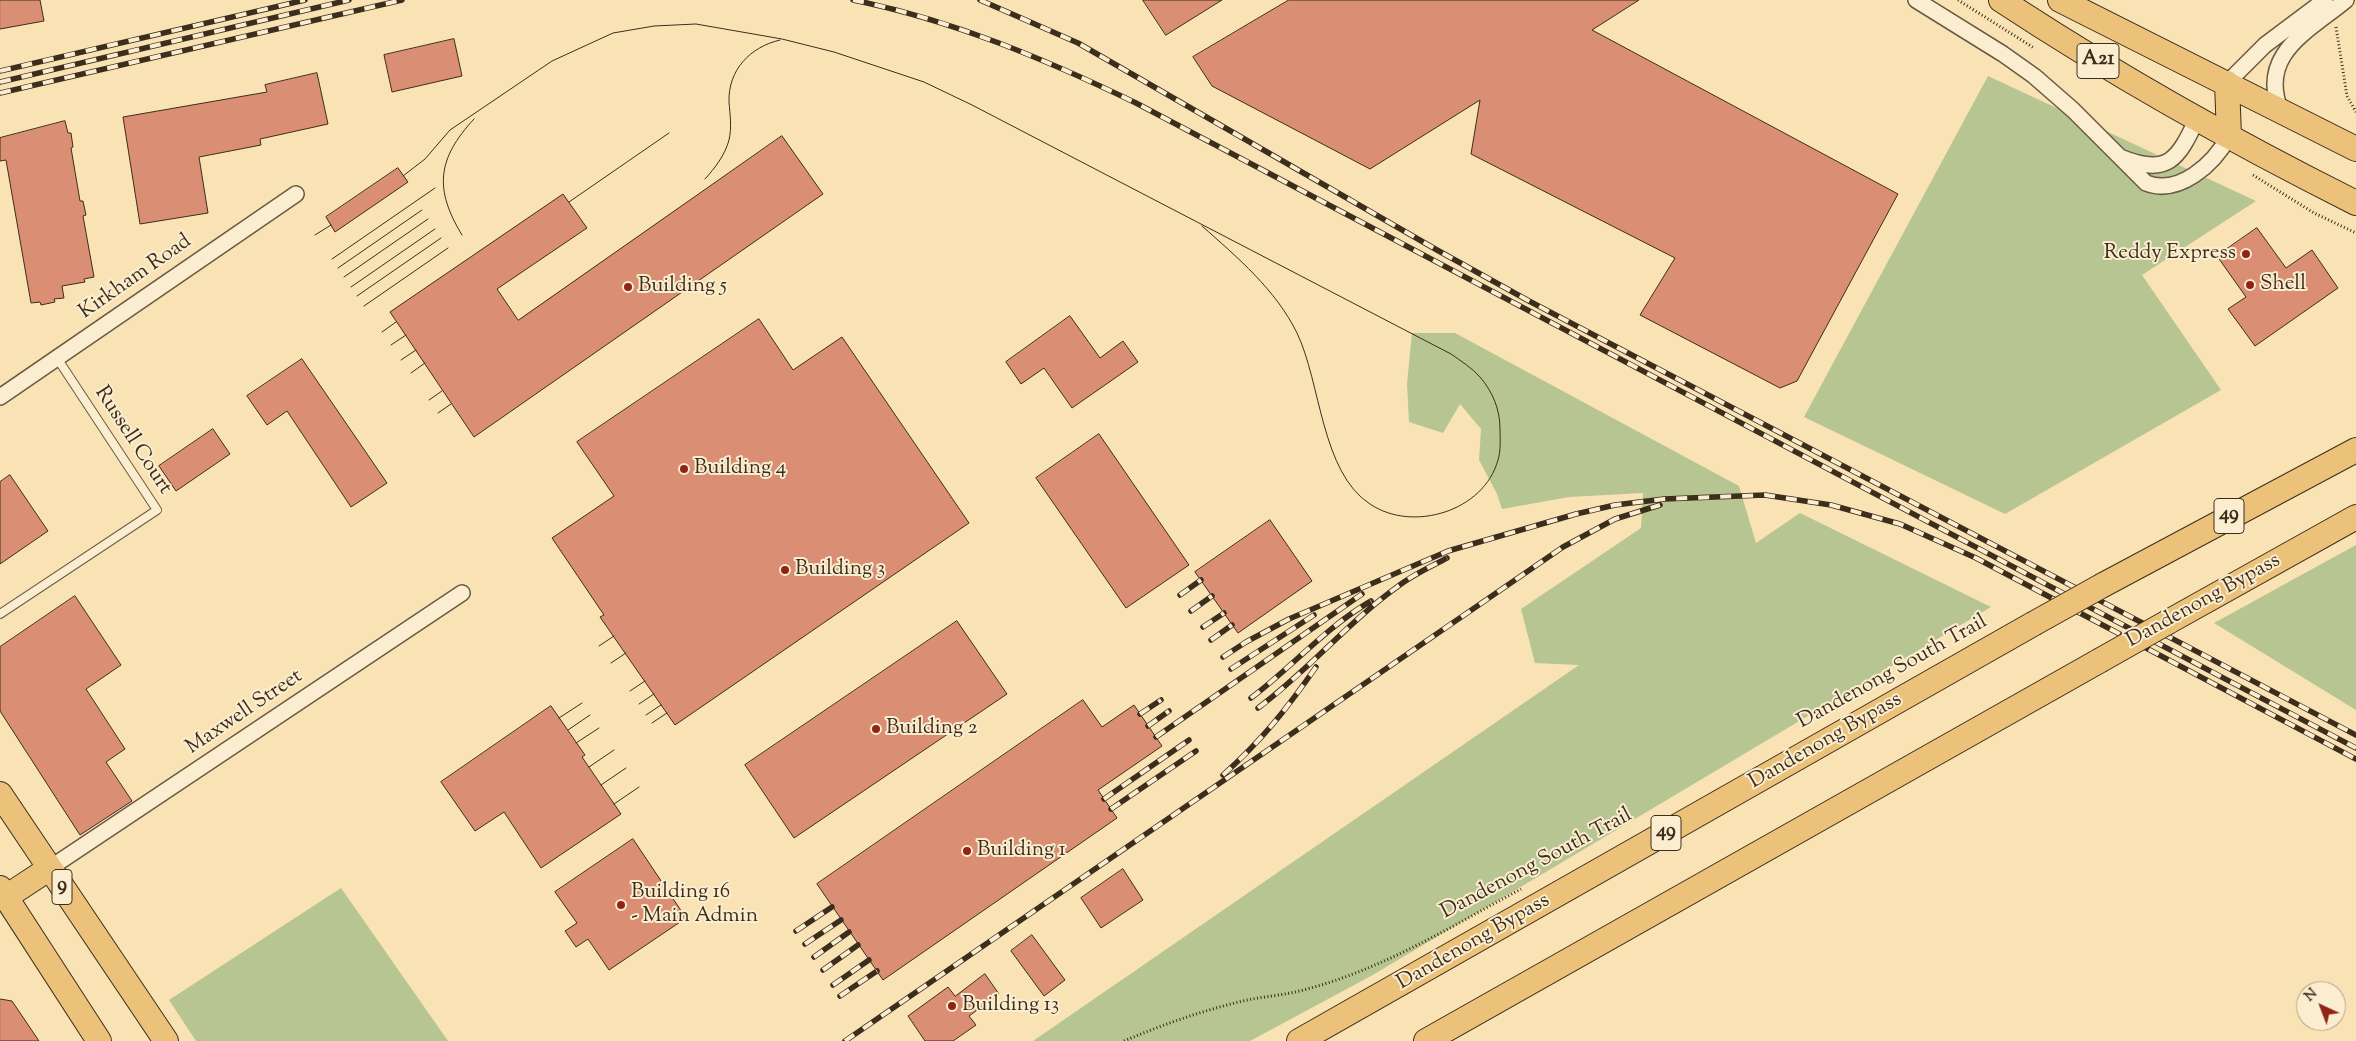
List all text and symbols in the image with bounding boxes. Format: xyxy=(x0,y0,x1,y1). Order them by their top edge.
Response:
road number: A21 xyxy=(2077,44,2119,78)
street label: Kirkham Road xyxy=(75,230,197,326)
place label: Reddy Express xyxy=(2104,241,2236,267)
marker: Reddy Express xyxy=(2240,248,2252,260)
place label: Shell xyxy=(2260,272,2306,298)
place label: Building 5 xyxy=(638,274,727,300)
marker: Shell xyxy=(2244,279,2256,291)
marker: Building 5 xyxy=(622,281,634,293)
street label: Russell Court xyxy=(88,382,176,500)
place label: Building 4 xyxy=(694,456,786,482)
marker: Building 4 xyxy=(678,463,690,475)
road number: 49 xyxy=(2214,498,2244,534)
street label: Dandenong Bypass xyxy=(2123,549,2285,655)
place label: Building 3 xyxy=(795,557,885,583)
marker: Building 3 xyxy=(779,564,791,576)
street label: Dandenong South Trail xyxy=(1794,610,1992,736)
street label: Maxwell Street xyxy=(182,665,308,761)
street label: Dandenong Bypass xyxy=(1745,688,1907,796)
place label: Building 2 xyxy=(886,716,978,742)
marker: Building 2 xyxy=(870,723,882,735)
street label: Dandenong South Trail xyxy=(1437,804,1637,926)
road number: 49 xyxy=(1651,816,1681,850)
place label: Building 1 xyxy=(977,838,1066,864)
marker: Building 1 xyxy=(961,845,973,857)
road number: 9 xyxy=(52,870,72,904)
place label: Building 16 - Main Admin xyxy=(631,880,758,930)
street label: Dandenong Bypass xyxy=(1393,889,1555,997)
marker: Building 16 - Main Admin xyxy=(615,899,627,911)
north arrow xyxy=(2296,981,2346,1031)
text: N xyxy=(2301,985,2322,1007)
place label: Building 13 xyxy=(962,993,1059,1019)
marker: Building 13 xyxy=(946,1000,958,1012)

